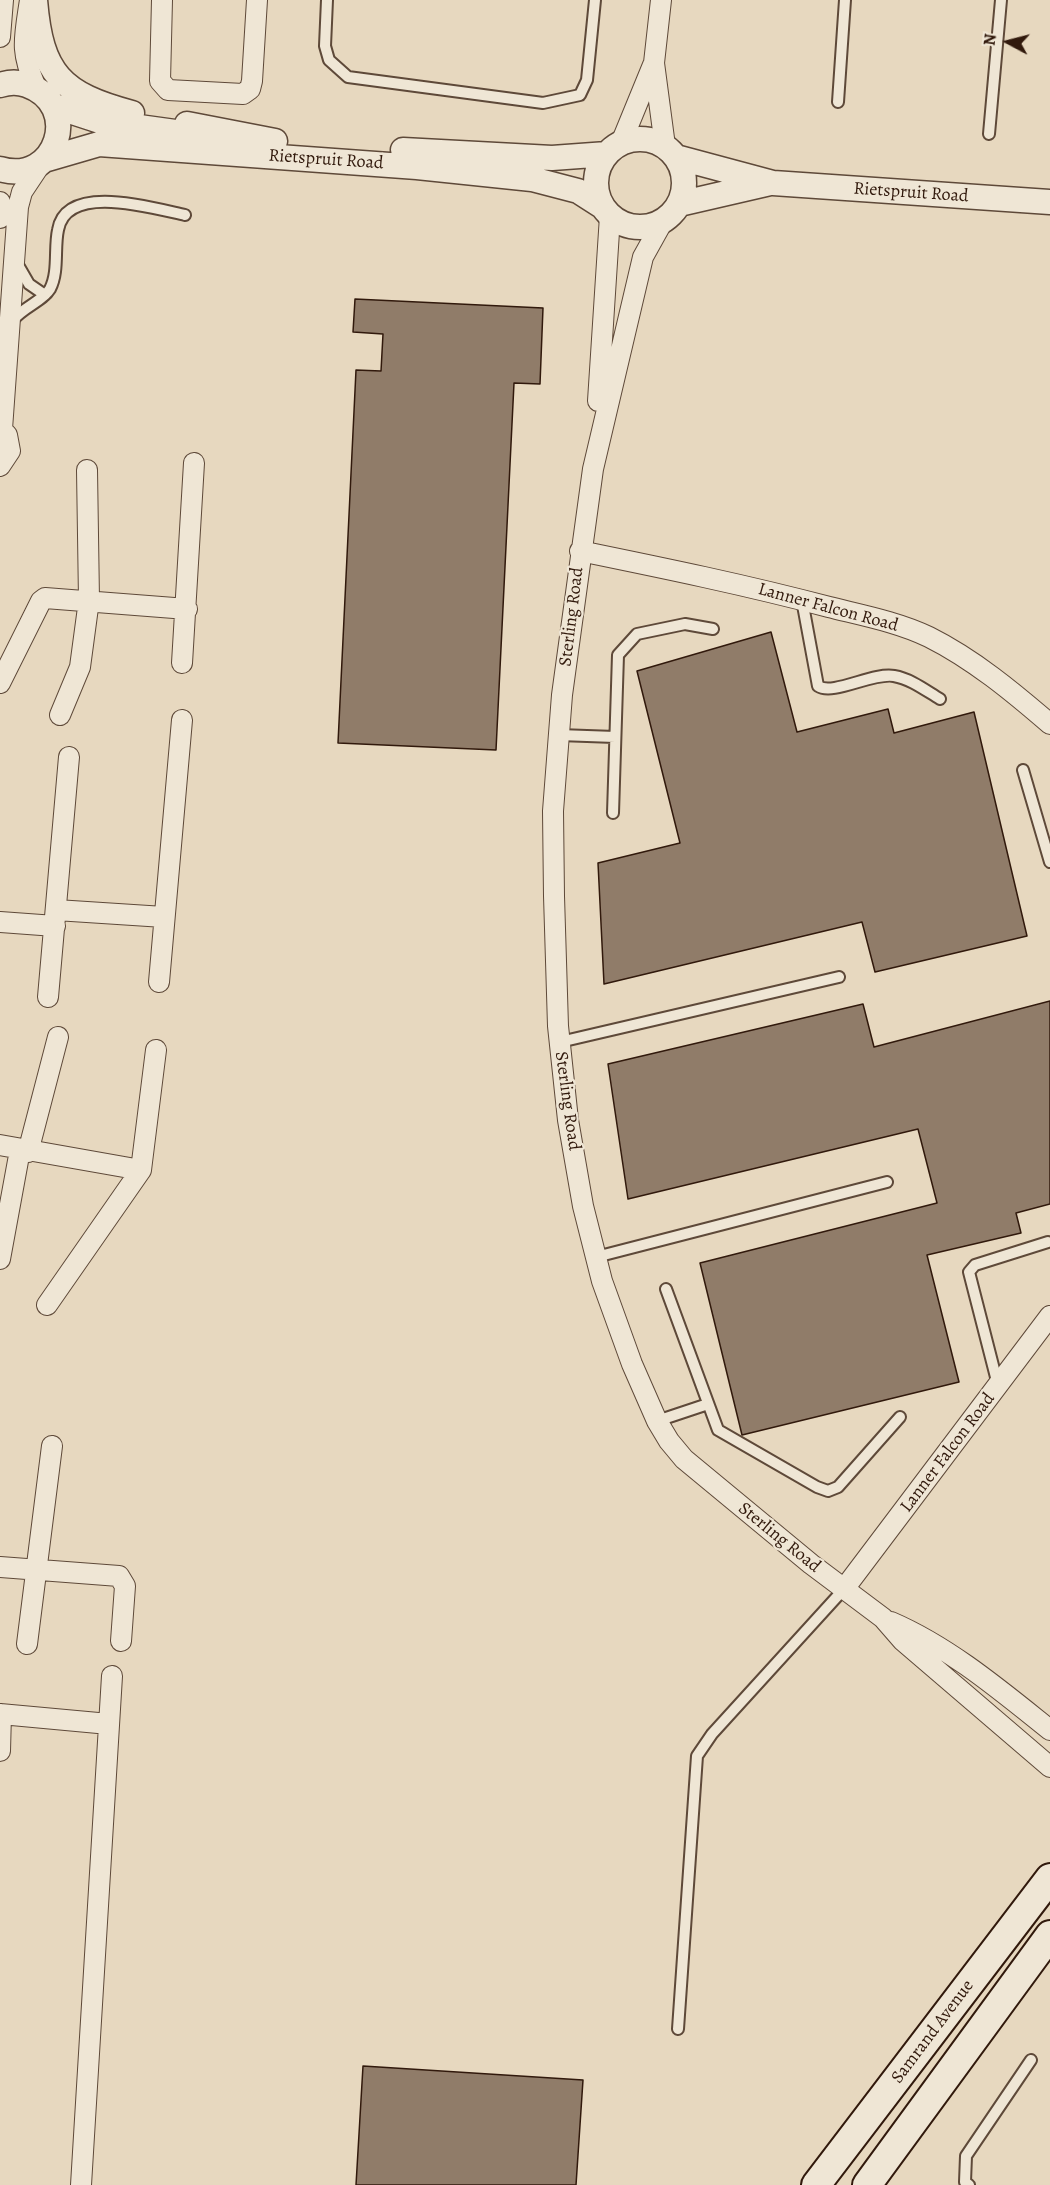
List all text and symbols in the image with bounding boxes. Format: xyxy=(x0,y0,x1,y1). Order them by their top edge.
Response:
north arrow xyxy=(978,12,1038,72)
text: N xyxy=(979,33,1002,47)
street label: Rietspruit Road xyxy=(268,145,384,175)
street label: Rietspruit Road xyxy=(853,178,969,208)
street label: Sterling Road xyxy=(555,566,589,668)
street label: Lanner Falcon Road xyxy=(756,579,900,637)
street label: Sterling Road xyxy=(549,1050,585,1152)
street label: Lanner Falcon Road xyxy=(896,1389,1000,1517)
street label: Sterling Road xyxy=(733,1498,825,1578)
street label: Samrand Avenue xyxy=(887,1976,979,2088)

